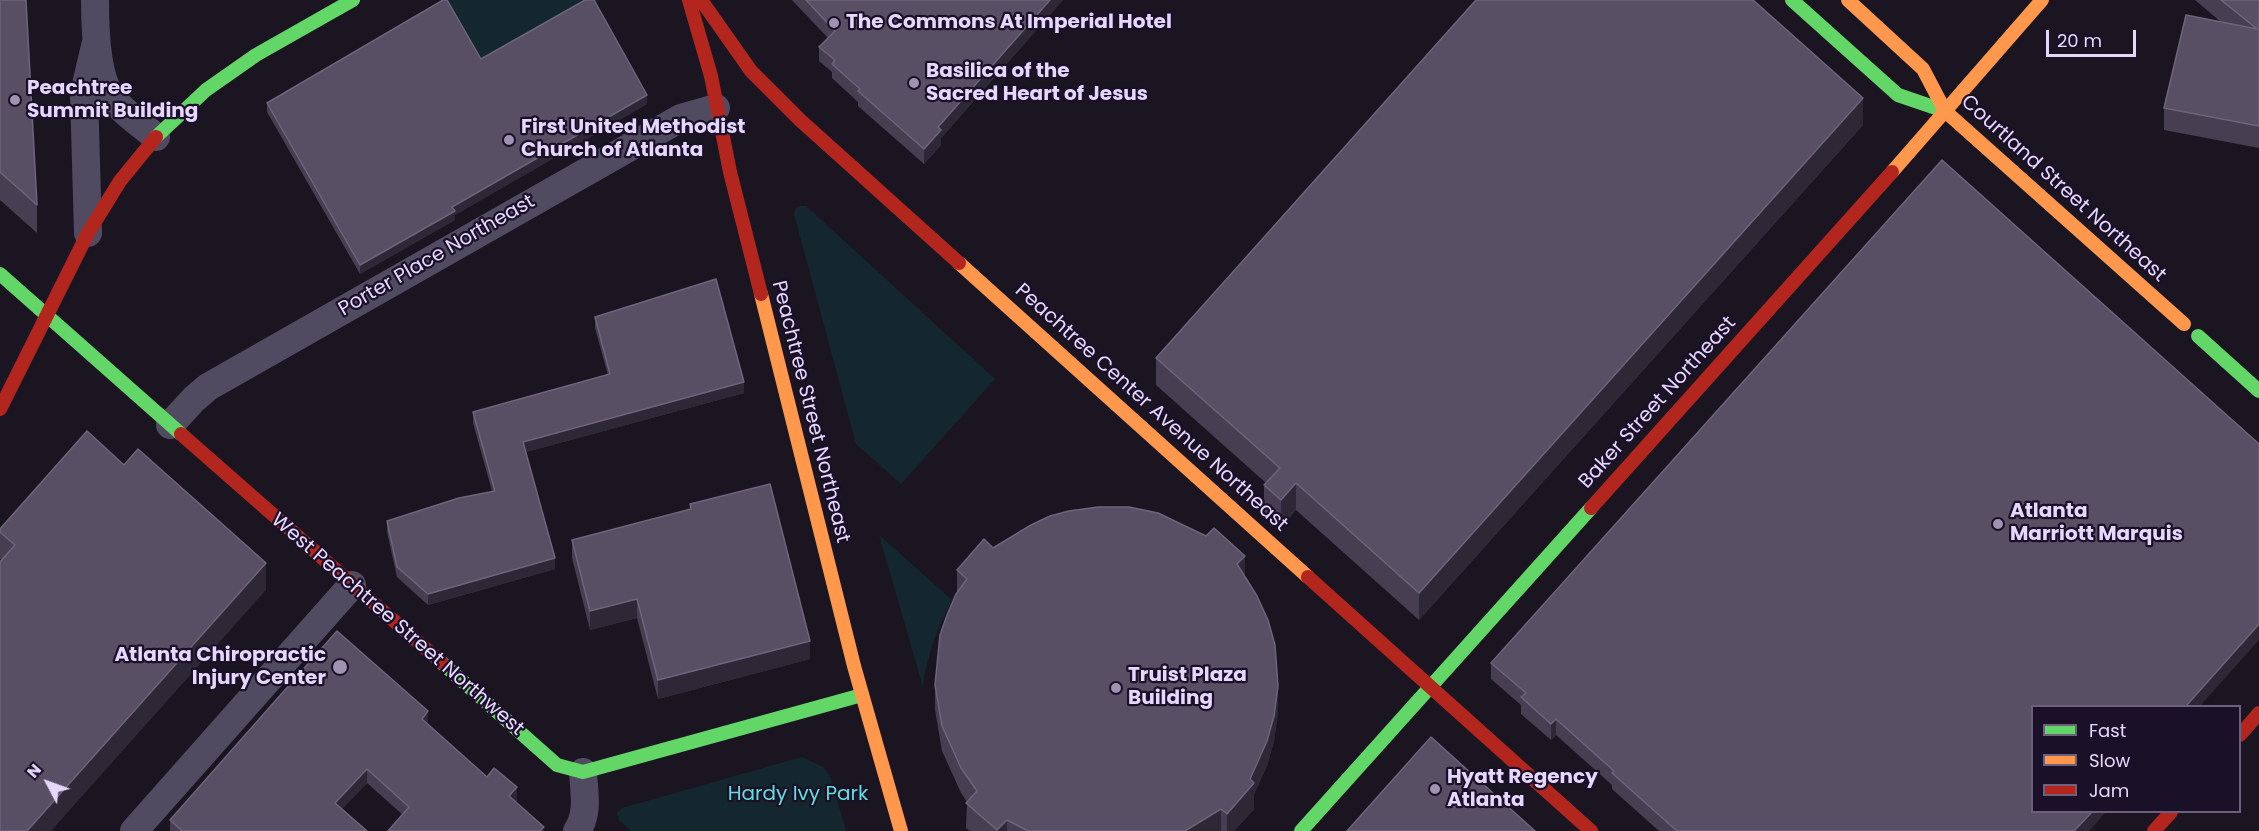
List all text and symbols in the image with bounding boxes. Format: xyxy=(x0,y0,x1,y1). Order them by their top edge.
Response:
place label: The Commons At Imperial Hotel xyxy=(846,11,1172,35)
marker: The Commons At Imperial Hotel xyxy=(827,16,841,30)
scale bar xyxy=(2049,18,2139,56)
text: 20 m xyxy=(2057,28,2102,53)
place label: Basilica of the Sacred Heart of Jesus xyxy=(926,60,1148,107)
marker: Basilica of the Sacred Heart of Jesus xyxy=(907,76,921,90)
place label: Peachtree Summit Building xyxy=(27,77,198,124)
street label: Courtland Street Northeast xyxy=(1955,90,2171,288)
marker: Peachtree Summit Building xyxy=(8,93,22,107)
place label: First United Methodist Church of Atlanta xyxy=(521,116,745,163)
marker: First United Methodist Church of Atlanta xyxy=(502,133,516,147)
street label: Porter Place Northeast xyxy=(335,190,539,322)
street label: Peachtree Street Northeast xyxy=(766,278,854,546)
street label: Peachtree Center Avenue Northeast xyxy=(1010,279,1292,537)
street label: Baker Street Northeast xyxy=(1574,312,1742,494)
place label: Atlanta Marriott Marquis xyxy=(2010,500,2183,547)
street label: West Peachtree Street Northwest xyxy=(266,509,528,741)
marker: Atlanta Marriott Marquis xyxy=(1991,517,2005,531)
place label: Atlanta Chiropractic Injury Center xyxy=(114,644,326,691)
marker: Atlanta Chiropractic Injury Center xyxy=(331,658,349,676)
place label: Truist Plaza Building xyxy=(1128,664,1247,711)
marker: Truist Plaza Building xyxy=(1109,681,1123,695)
legend xyxy=(2031,705,2241,813)
text: Fast xyxy=(2089,718,2126,743)
text: Slow xyxy=(2089,748,2130,773)
north arrow xyxy=(18,753,78,813)
text: N xyxy=(21,759,47,783)
place label: Hyatt Regency Atlanta xyxy=(1447,766,1598,813)
text: Jam xyxy=(2089,778,2129,803)
marker: Hyatt Regency Atlanta xyxy=(1428,782,1442,796)
park label: Hardy Ivy Park xyxy=(728,783,868,807)

